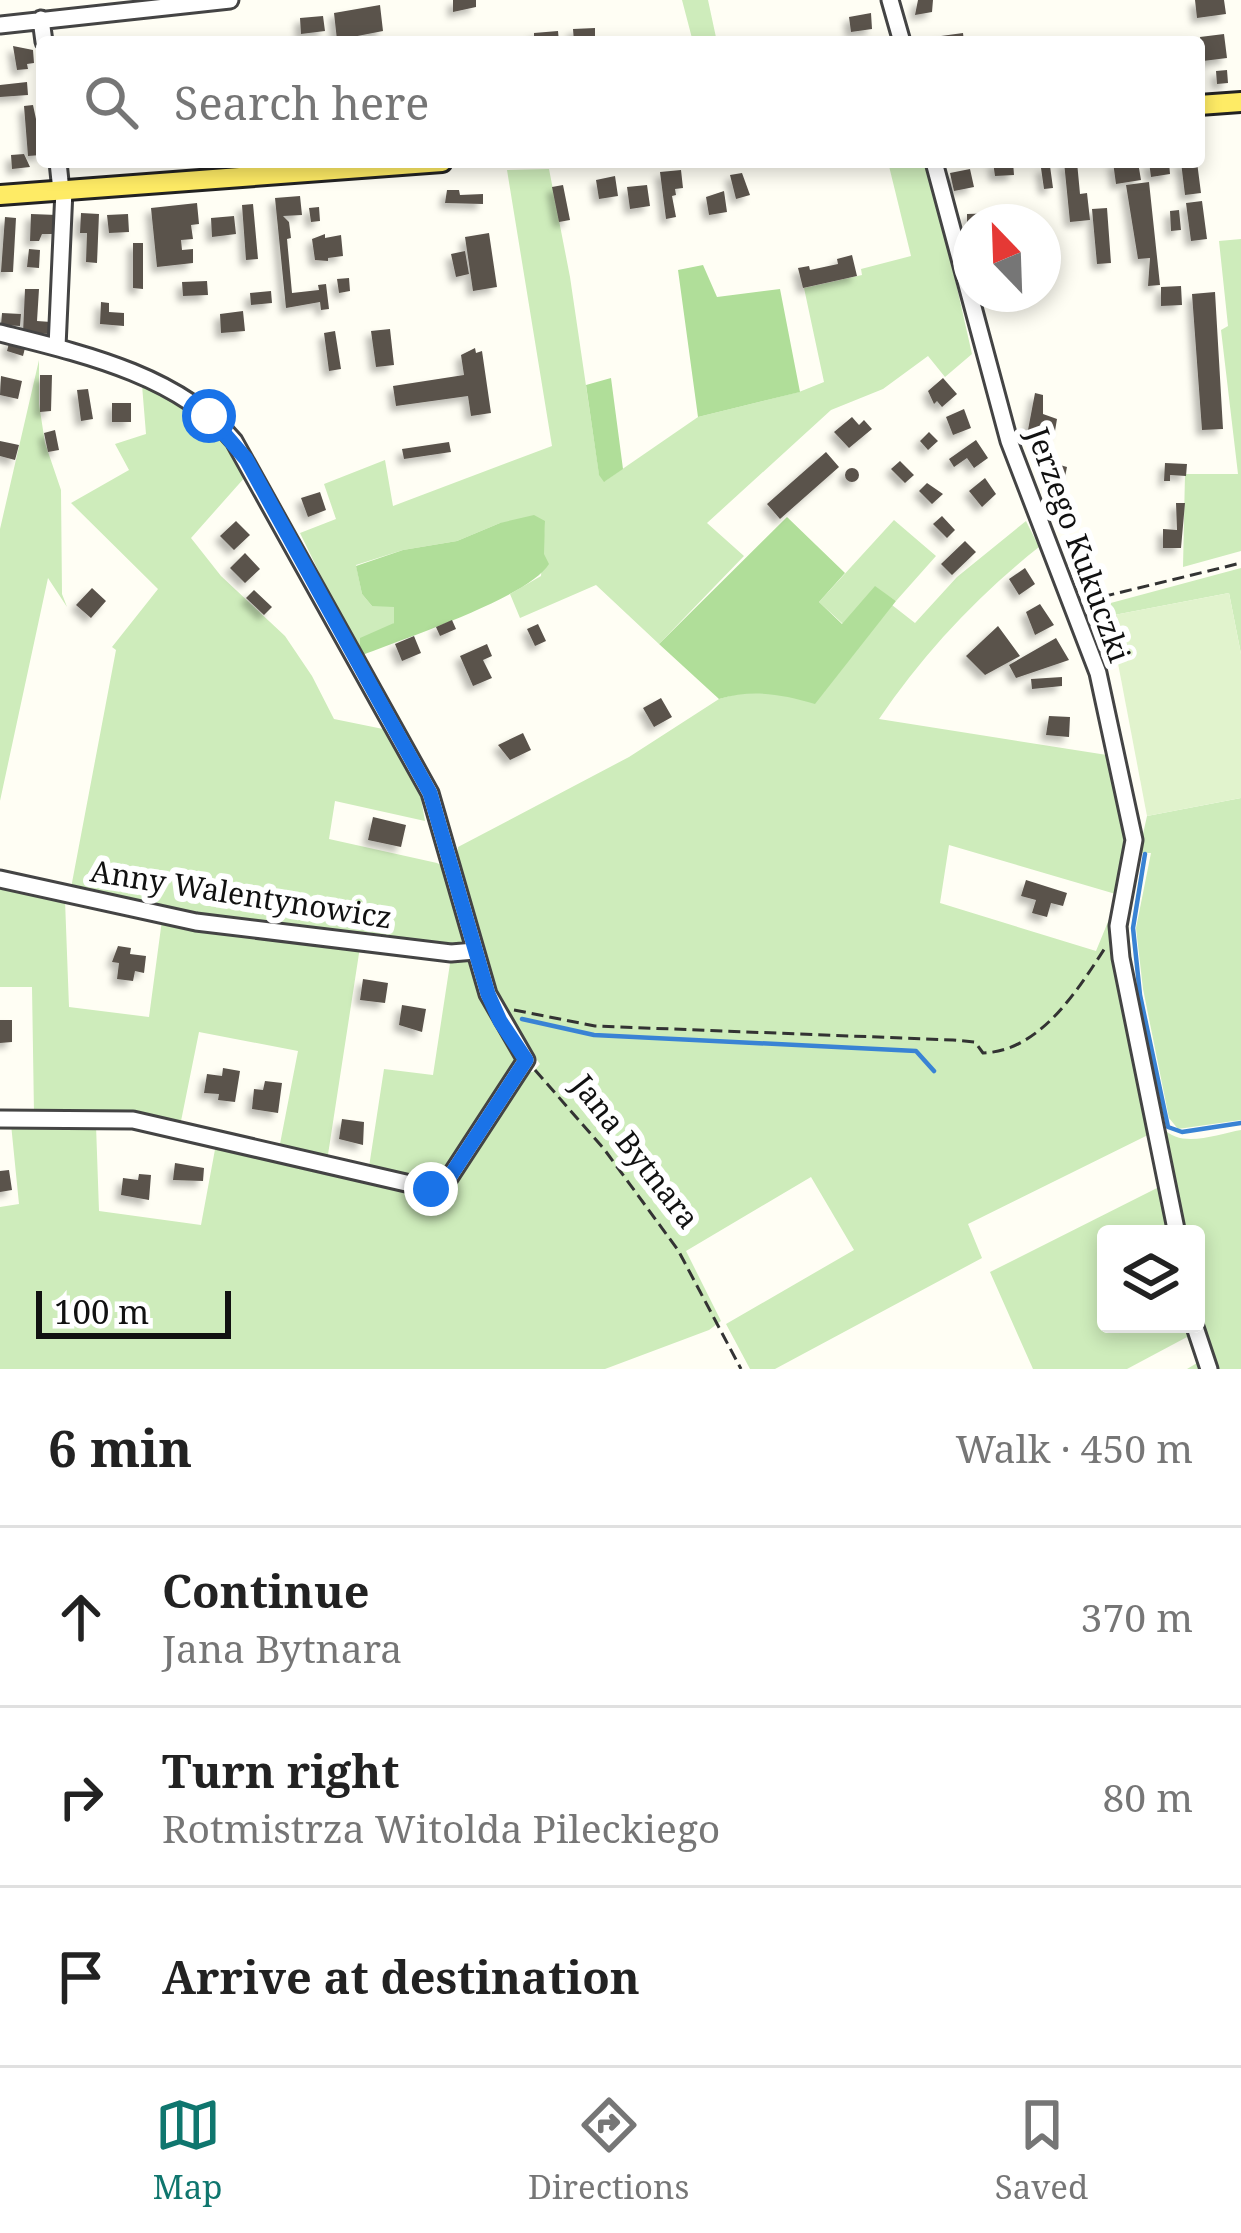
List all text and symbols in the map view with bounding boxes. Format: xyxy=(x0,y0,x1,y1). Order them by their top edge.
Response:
search box xyxy=(36,36,1205,168)
icon: search xyxy=(78,69,144,135)
text: Search here xyxy=(174,72,429,133)
north arrow xyxy=(953,204,1061,312)
route start xyxy=(182,389,236,443)
street label: Jerzego Kukuczki xyxy=(1018,421,1141,668)
street label: Anny Walentynowicz xyxy=(88,849,395,938)
street label: Jana Bytnara xyxy=(563,1065,709,1237)
route end xyxy=(404,1162,458,1216)
map controls xyxy=(1097,1225,1205,1333)
button: layers xyxy=(1097,1225,1205,1333)
scale bar xyxy=(36,1285,231,1338)
text: 100 m xyxy=(54,1289,149,1334)
text: 6 min xyxy=(48,1412,192,1482)
text: Walk · 450 m xyxy=(956,1421,1193,1474)
text: Continue xyxy=(162,1560,370,1621)
icon: ahead xyxy=(48,1584,114,1650)
text: 370 m xyxy=(1081,1590,1193,1643)
text: Jana Bytnara xyxy=(162,1621,402,1674)
text: Turn right xyxy=(162,1740,399,1801)
icon: right xyxy=(48,1764,114,1830)
text: 80 m xyxy=(1102,1770,1193,1823)
text: Rotmistrza Witolda Pileckiego xyxy=(162,1801,720,1854)
icon: arrive xyxy=(48,1944,114,2010)
text: Arrive at destination xyxy=(162,1946,640,2007)
tab: Map xyxy=(153,2092,223,2209)
tab: Directions xyxy=(528,2092,689,2209)
tab: Saved xyxy=(995,2092,1088,2209)

